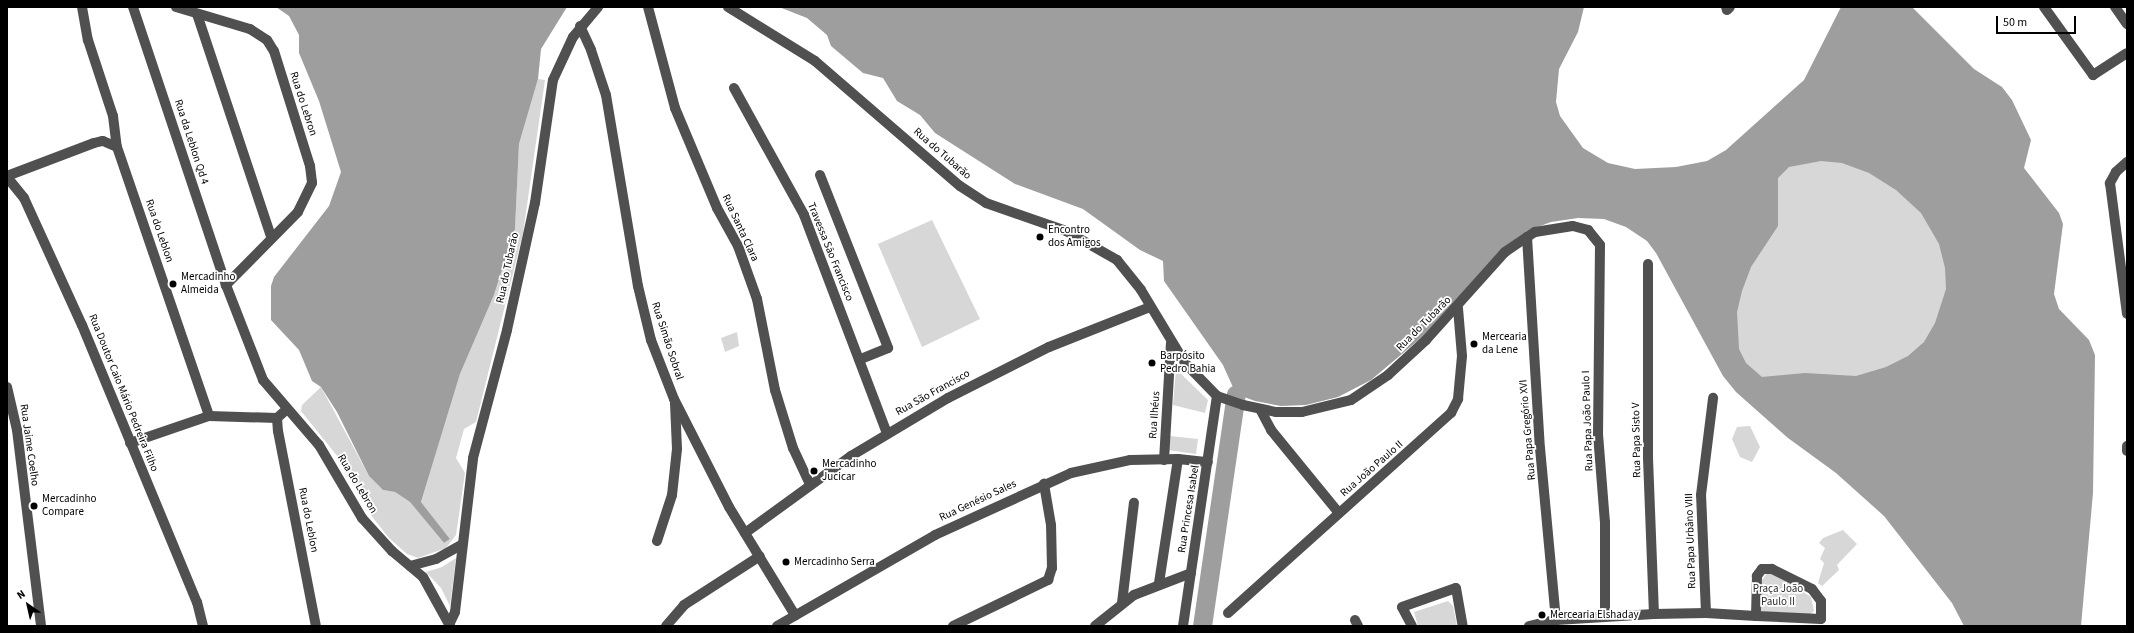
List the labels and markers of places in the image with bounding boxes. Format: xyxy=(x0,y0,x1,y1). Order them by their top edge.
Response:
place label: Encontro dos Amigos xyxy=(1048,224,1101,250)
marker: Encontro dos Amigos xyxy=(1035,232,1045,242)
place label: Mercadinho Almeida xyxy=(181,271,235,297)
marker: Mercadinho Almeida xyxy=(168,279,178,289)
place label: Mercearia da Lene xyxy=(1482,331,1527,357)
marker: Mercearia da Lene xyxy=(1469,339,1479,349)
place label: Barpósito Pedro Bahia xyxy=(1160,350,1216,376)
marker: Barpósito Pedro Bahia xyxy=(1147,358,1157,368)
place label: Mercadinho Jucicar xyxy=(822,458,876,484)
marker: Mercadinho Jucicar xyxy=(809,466,819,476)
place label: Mercadinho Compare xyxy=(42,493,96,519)
marker: Mercadinho Compare xyxy=(29,501,39,511)
place label: Mercadinho Serra xyxy=(794,555,875,569)
marker: Mercadinho Serra xyxy=(781,557,791,567)
place label: Mercearia Elshaday xyxy=(1550,608,1639,622)
marker: Mercearia Elshaday xyxy=(1537,610,1547,620)

